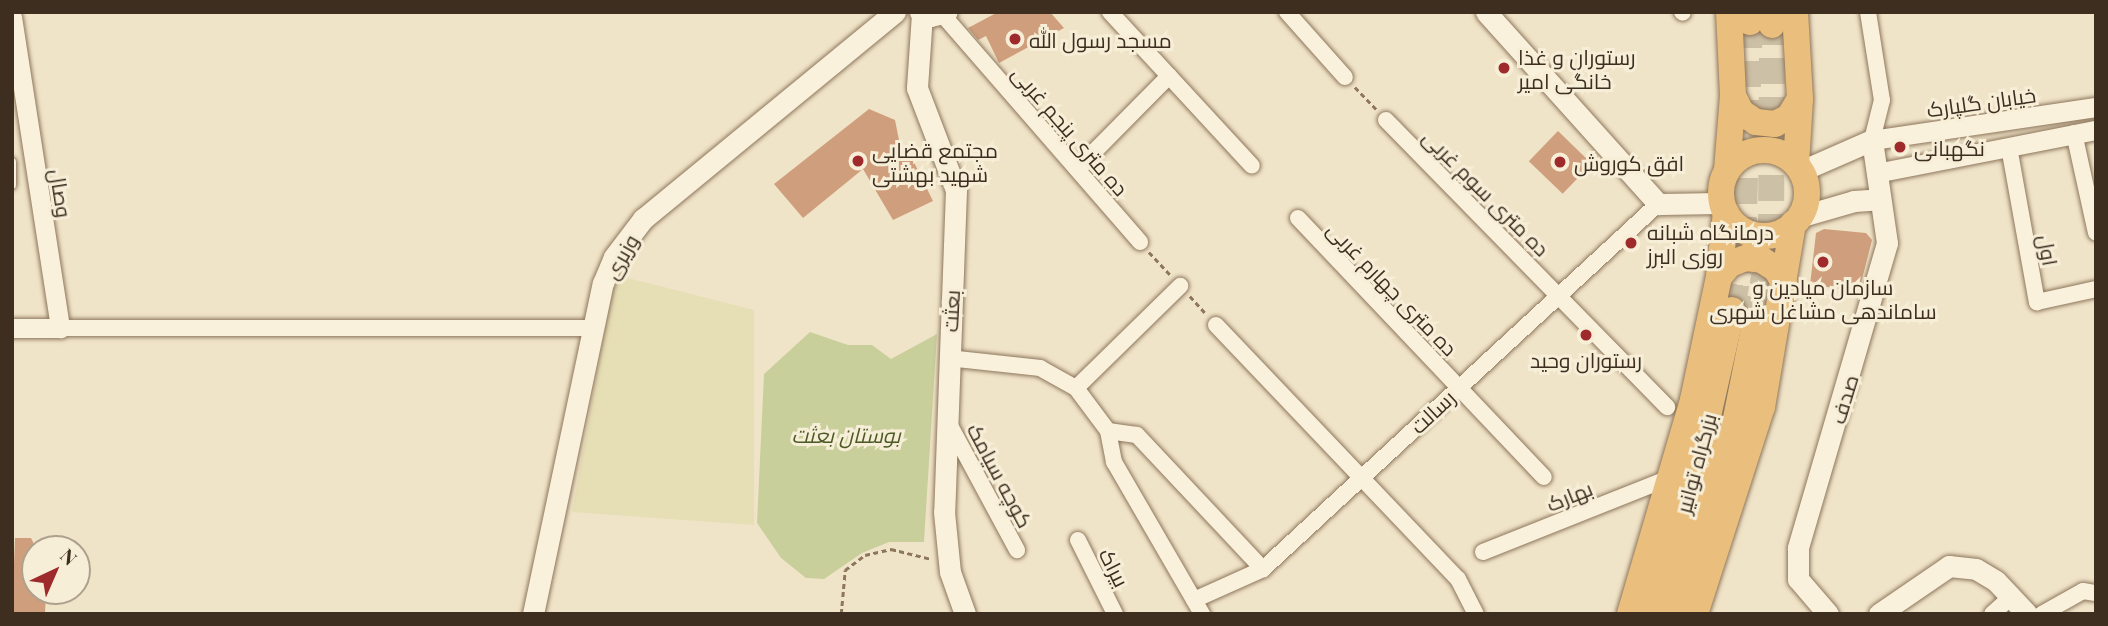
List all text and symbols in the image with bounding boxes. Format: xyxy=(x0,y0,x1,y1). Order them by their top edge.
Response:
place label: مسجد رسول الله xyxy=(1029,26,1172,52)
marker: مسجد رسول الله xyxy=(1007,31,1023,47)
place label: رستوران و غذا خانگی امیر xyxy=(1518,43,1636,93)
street label: ده متری پنجم غربی xyxy=(1008,60,1134,200)
marker: رستوران و غذا خانگی امیر xyxy=(1496,60,1512,76)
street label: خیابان گلپارک xyxy=(1925,81,2037,121)
street label: ده متری سوم غربی xyxy=(1419,124,1555,260)
place label: نگهبانی xyxy=(1914,134,1985,160)
place label: مجتمع قضایی شهید بهشتی xyxy=(872,136,998,186)
marker: نگهبانی xyxy=(1892,139,1908,155)
place label: افق کوروش xyxy=(1574,149,1684,175)
marker: مجتمع قضایی شهید بهشتی xyxy=(850,153,866,169)
marker: افق کوروش xyxy=(1552,154,1568,170)
street label: وصال xyxy=(46,167,78,219)
street label: ده متری چهارم غربی xyxy=(1323,216,1463,360)
place label: درمانگاه شبانه روزی البرز xyxy=(1647,218,1774,268)
street label: وزیری xyxy=(597,229,643,283)
marker: درمانگاه شبانه روزی البرز xyxy=(1621,233,1641,253)
street label: اول xyxy=(2034,233,2064,267)
marker: سازمان میادین و ساماندهی مشاغل شهری xyxy=(1815,254,1831,270)
place label: سازمان میادین و ساماندهی مشاغل شهری xyxy=(1709,273,1937,323)
street label: بعثت xyxy=(936,289,964,333)
marker: رستوران وحید xyxy=(1578,327,1594,343)
place label: رستوران وحید xyxy=(1530,346,1642,372)
street label: صدف xyxy=(1824,371,1862,427)
street label: رسالت xyxy=(1404,384,1460,438)
street label: بزرگراه توانیر xyxy=(1670,410,1720,516)
street label: کوچه سیامک xyxy=(963,418,1039,532)
park label: بوستان بعثت xyxy=(791,421,901,447)
street label: بهارک xyxy=(1542,474,1596,516)
north arrow xyxy=(21,535,91,605)
text: N xyxy=(55,542,83,570)
street label: بیراک xyxy=(1095,543,1135,591)

